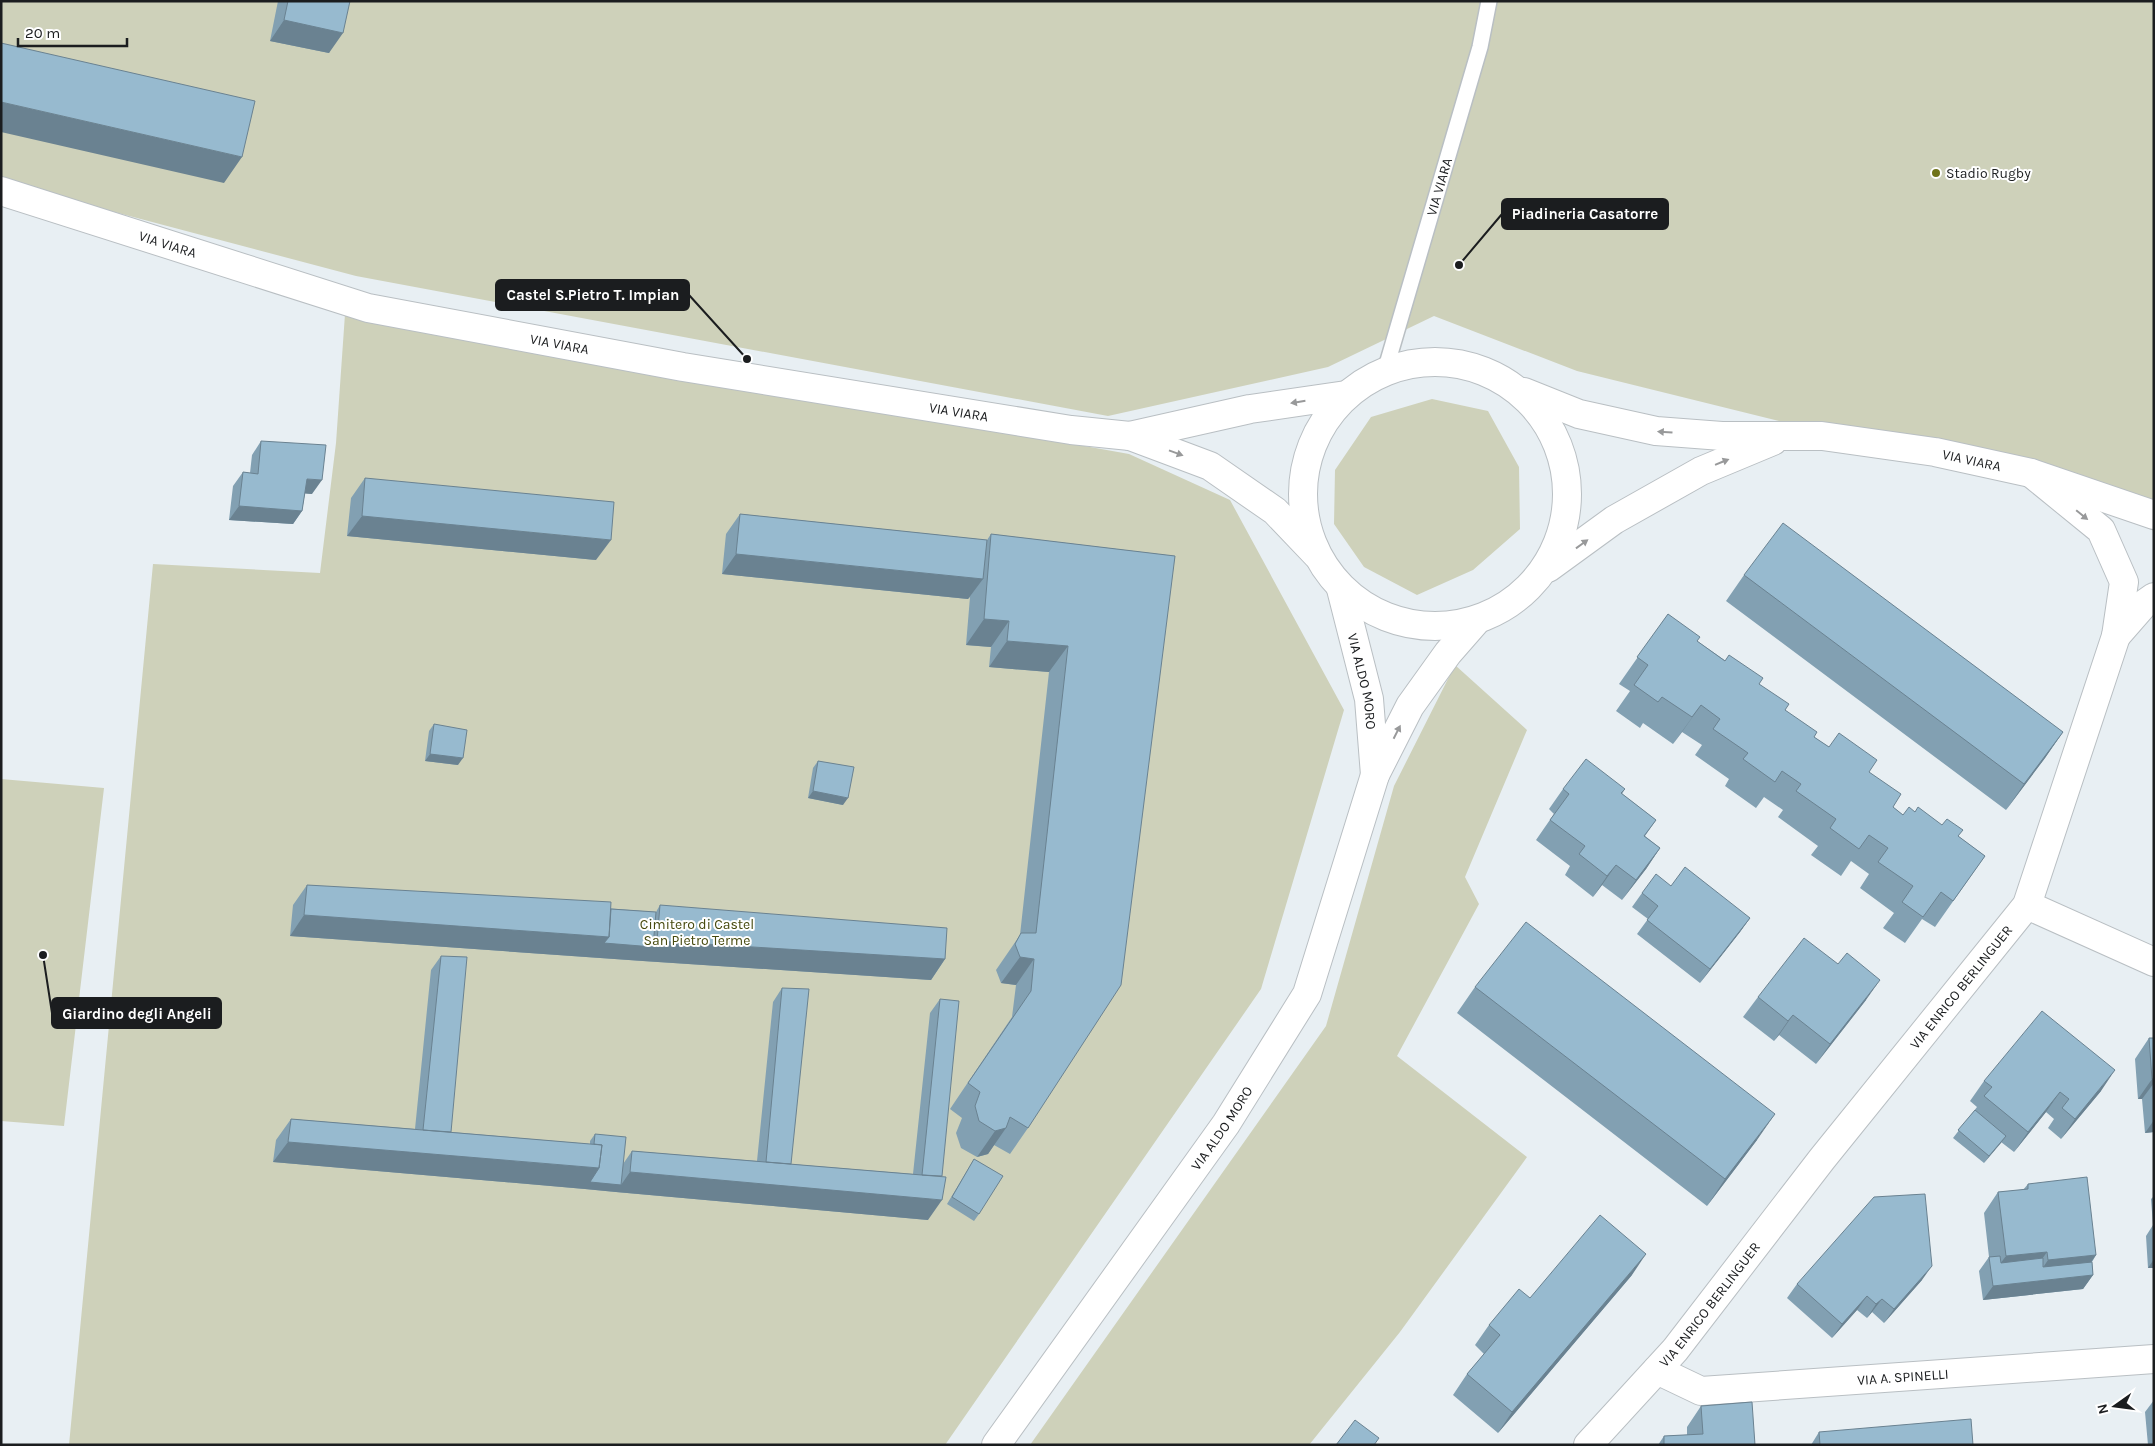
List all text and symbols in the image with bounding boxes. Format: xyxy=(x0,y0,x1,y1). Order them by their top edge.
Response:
scale bar xyxy=(18,15,126,47)
text: 20 m xyxy=(25,24,60,42)
street label: VIA VIARA xyxy=(1422,156,1456,218)
place label: Stadio Rugby xyxy=(1946,165,2031,182)
marker: Stadio Rugby xyxy=(1930,167,1942,179)
callout: Piadineria Casatorre xyxy=(1502,199,1668,229)
text: Piadineria Casatorre xyxy=(1512,205,1658,223)
street label: VIA VIARA xyxy=(137,227,199,261)
callout: Castel S.Pietro T. Impian xyxy=(496,280,689,310)
text: Castel S.Pietro T. Impian xyxy=(507,286,679,304)
street label: VIA VIARA xyxy=(529,330,590,358)
one-way arrow xyxy=(1289,398,1305,406)
street label: VIA VIARA xyxy=(928,399,990,425)
one-way arrow xyxy=(1657,427,1673,435)
street label: VIA VIARA xyxy=(1941,445,2003,475)
one-way arrow xyxy=(1169,449,1184,457)
one-way arrow xyxy=(1715,458,1729,466)
one-way arrow xyxy=(2075,510,2088,521)
one-way arrow xyxy=(1575,539,1589,549)
street label: VIA ALDO MORO xyxy=(1344,632,1380,730)
one-way arrow xyxy=(1393,725,1401,739)
park label: Cimitero di Castel San Pietro Terme xyxy=(640,916,754,949)
street label: VIA ENRICO BERLINGUER xyxy=(1906,922,2016,1052)
callout: Giardino degli Angeli xyxy=(52,998,221,1028)
text: Giardino degli Angeli xyxy=(62,1005,212,1023)
street label: VIA ALDO MORO xyxy=(1187,1083,1256,1174)
street label: VIA ENRICO BERLINGUER xyxy=(1655,1239,1764,1370)
street label: VIA A. SPINELLI xyxy=(1856,1365,1949,1388)
north arrow xyxy=(2090,1381,2140,1431)
text: N xyxy=(2093,1402,2112,1416)

